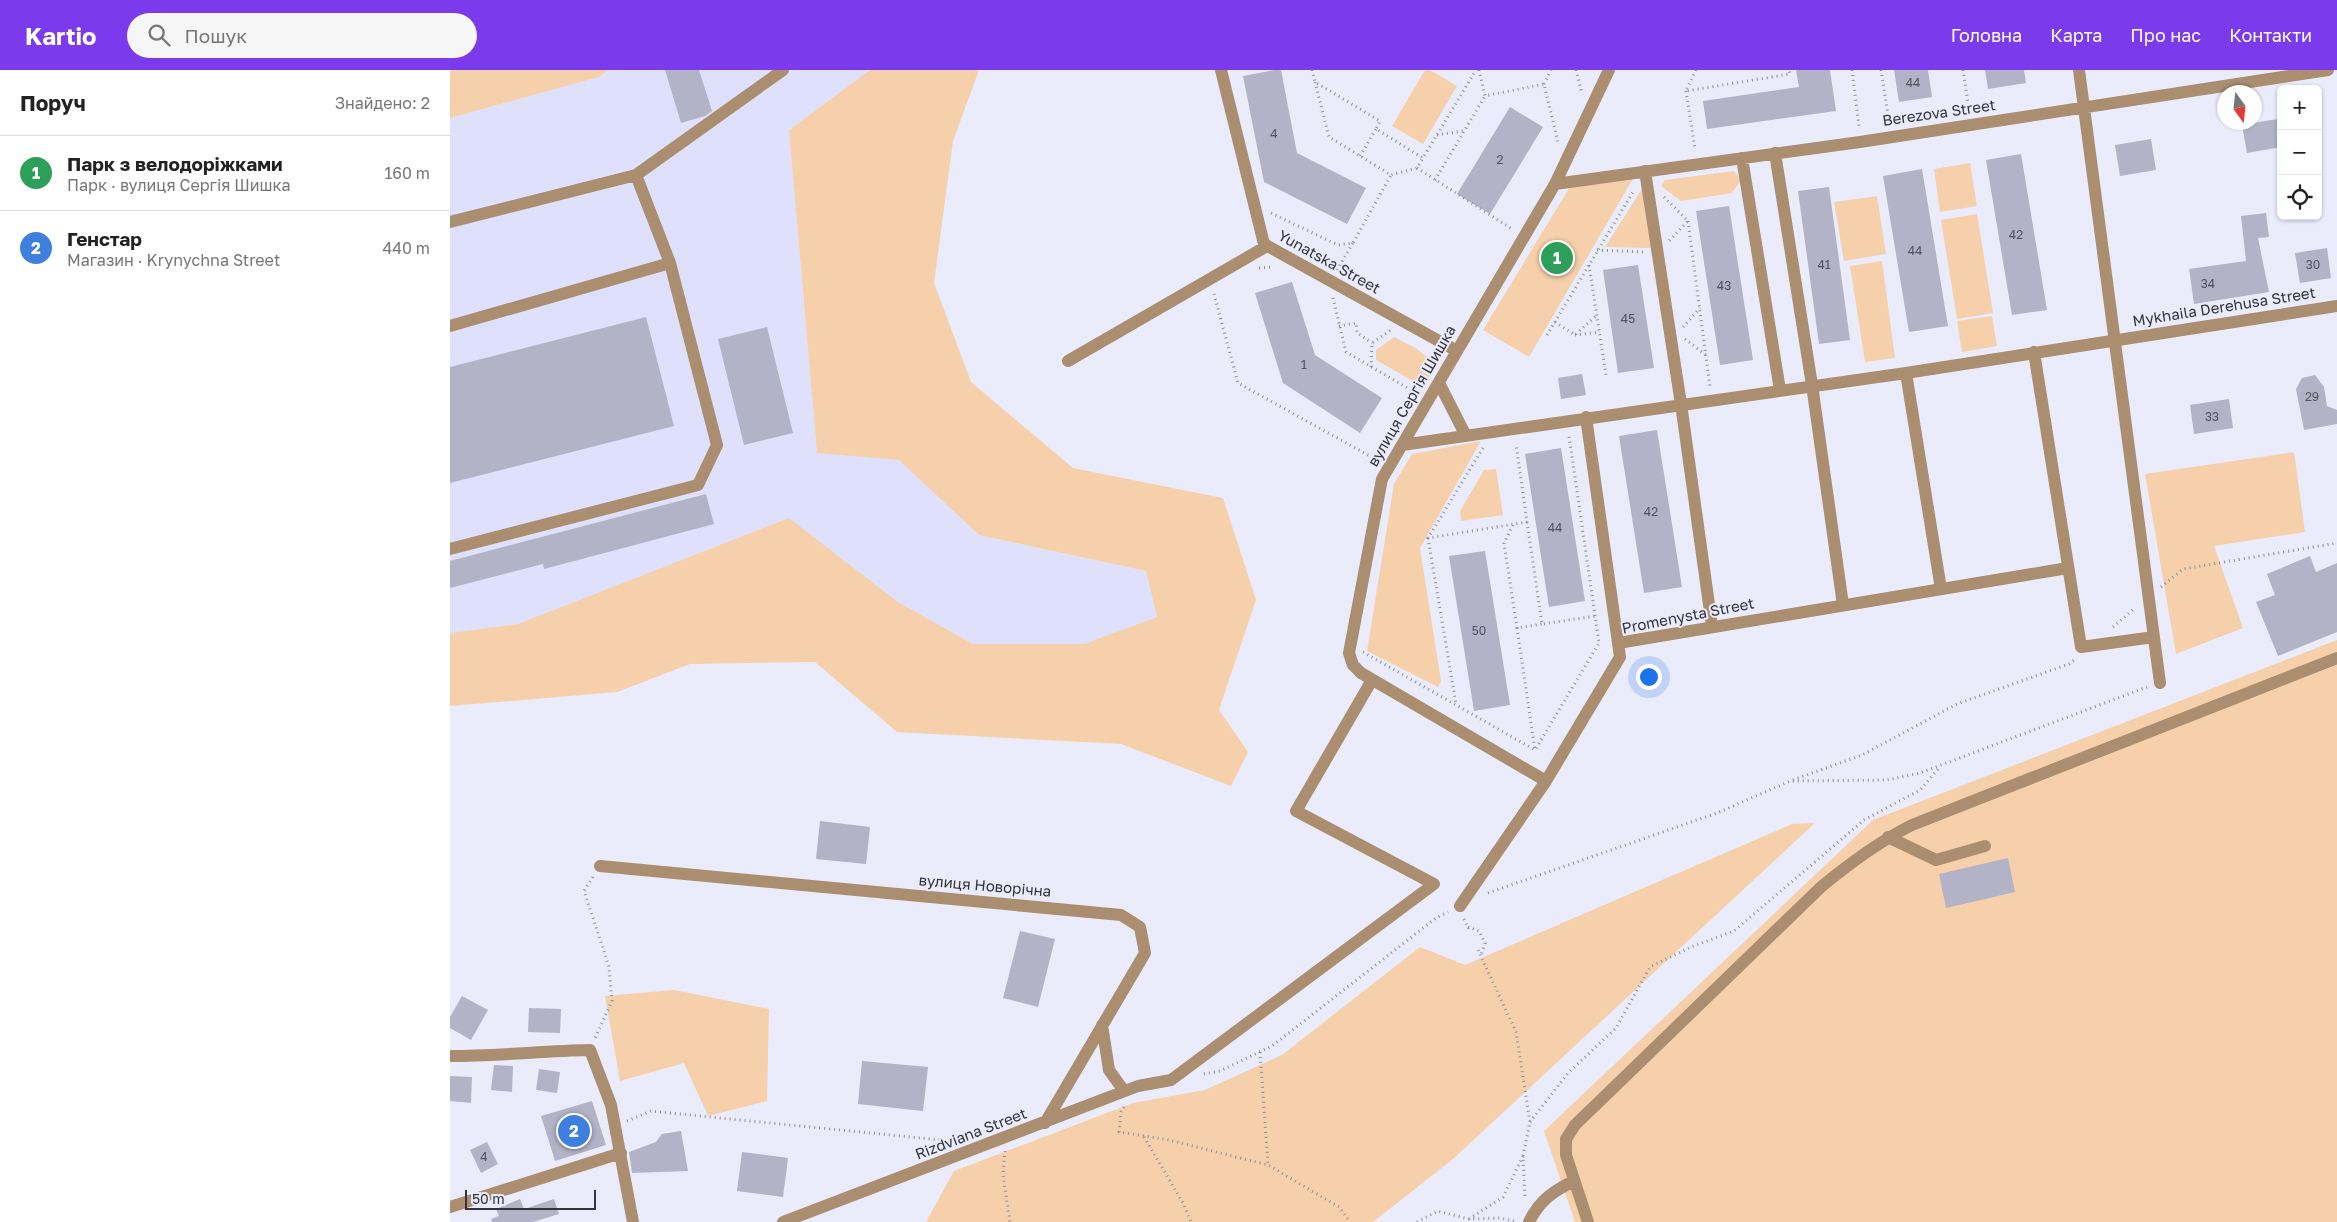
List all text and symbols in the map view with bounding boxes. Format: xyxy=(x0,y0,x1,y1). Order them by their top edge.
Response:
search box xyxy=(127,13,477,58)
text: Kartio xyxy=(25,21,97,50)
icon: search xyxy=(145,21,173,49)
text: Пошук xyxy=(185,24,247,47)
text: Головна xyxy=(1951,24,2022,46)
text: Карта xyxy=(2050,24,2102,46)
text: Про нас xyxy=(2130,24,2201,46)
text: Контакти xyxy=(2229,24,2312,46)
house number: 44 xyxy=(1906,75,1920,90)
north arrow xyxy=(2217,85,2262,130)
map controls xyxy=(2277,85,2322,220)
button: + xyxy=(2277,85,2322,130)
text: Поруч xyxy=(20,90,86,116)
text: Знайдено: 2 xyxy=(335,93,430,113)
street label: Berezova Street xyxy=(1881,95,1997,129)
house number: 4 xyxy=(1270,126,1278,141)
button: − xyxy=(2277,130,2322,175)
text: Парк з велодоріжками xyxy=(67,152,282,175)
house number: 2 xyxy=(1497,152,1504,167)
text: 1 xyxy=(32,163,40,183)
text: 160 m xyxy=(384,163,430,183)
text: Парк · вулиця Сергія Шишка xyxy=(67,175,291,195)
button: locate xyxy=(2277,175,2322,220)
street label: Yunatska Street xyxy=(1275,226,1384,297)
text: Генстар xyxy=(67,227,142,250)
house number: 42 xyxy=(2009,227,2023,242)
text: 2 xyxy=(31,238,41,258)
text: 440 m xyxy=(382,238,430,258)
pin: 1 xyxy=(1541,239,1573,277)
house number: 44 xyxy=(1908,243,1922,258)
text: Магазин · Krynychna Street xyxy=(67,250,280,270)
house number: 41 xyxy=(1817,257,1831,272)
house number: 30 xyxy=(2306,257,2320,272)
house number: 34 xyxy=(2201,276,2215,291)
house number: 43 xyxy=(1717,278,1731,293)
street label: Mykhaila Derehusa Street xyxy=(2131,283,2317,329)
house number: 45 xyxy=(1621,311,1635,326)
street label: вулиця Сергія Шишка xyxy=(1363,322,1459,469)
house number: 1 xyxy=(1301,357,1307,372)
house number: 29 xyxy=(2305,389,2319,404)
house number: 33 xyxy=(2205,409,2219,424)
house number: 42 xyxy=(1644,504,1658,519)
house number: 44 xyxy=(1548,520,1562,535)
street label: Promenysta Street xyxy=(1620,593,1755,637)
house number: 50 xyxy=(1472,623,1486,638)
your location xyxy=(1636,664,1662,690)
street label: вулиця Новорічна xyxy=(918,870,1052,900)
street label: Rizdviana Street xyxy=(912,1104,1029,1163)
pin: 2 xyxy=(558,1112,590,1150)
house number: 4 xyxy=(480,1149,488,1164)
scale bar xyxy=(465,1187,596,1210)
text: 50 m xyxy=(472,1190,505,1207)

